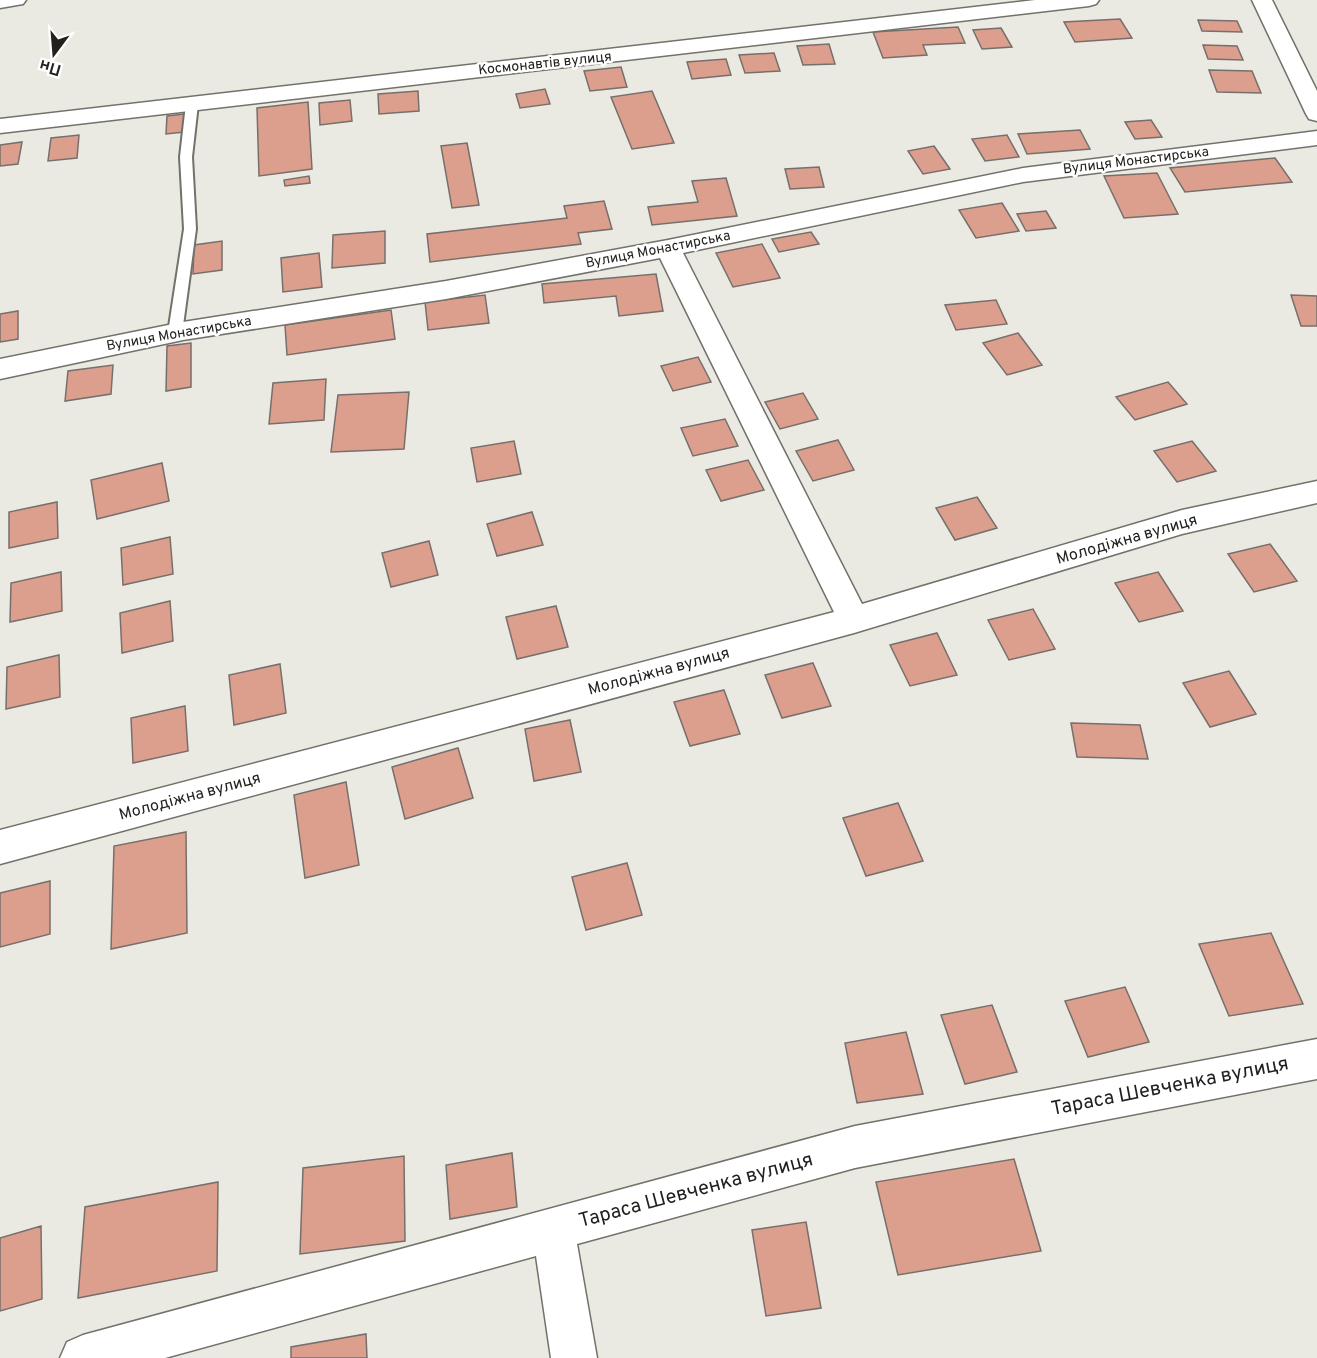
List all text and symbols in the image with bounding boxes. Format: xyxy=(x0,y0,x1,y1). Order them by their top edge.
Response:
north arrow xyxy=(24,24,84,84)
street label: Космонавтів вулиця xyxy=(477,49,613,79)
text: Пн xyxy=(37,54,64,79)
street label: Вулиця Монастирська xyxy=(1062,144,1210,178)
street label: Вулиця Монастирська xyxy=(584,228,732,272)
street label: Вулиця Монастирська xyxy=(105,313,253,355)
street label: Молодіжна вулиця xyxy=(1054,510,1200,570)
street label: Молодіжна вулиця xyxy=(586,643,732,701)
street label: Молодіжна вулиця xyxy=(117,768,263,826)
street label: Тараса Шевченка вулиця xyxy=(1049,1051,1291,1123)
street label: Тараса Шевченка вулиця xyxy=(576,1147,816,1235)

